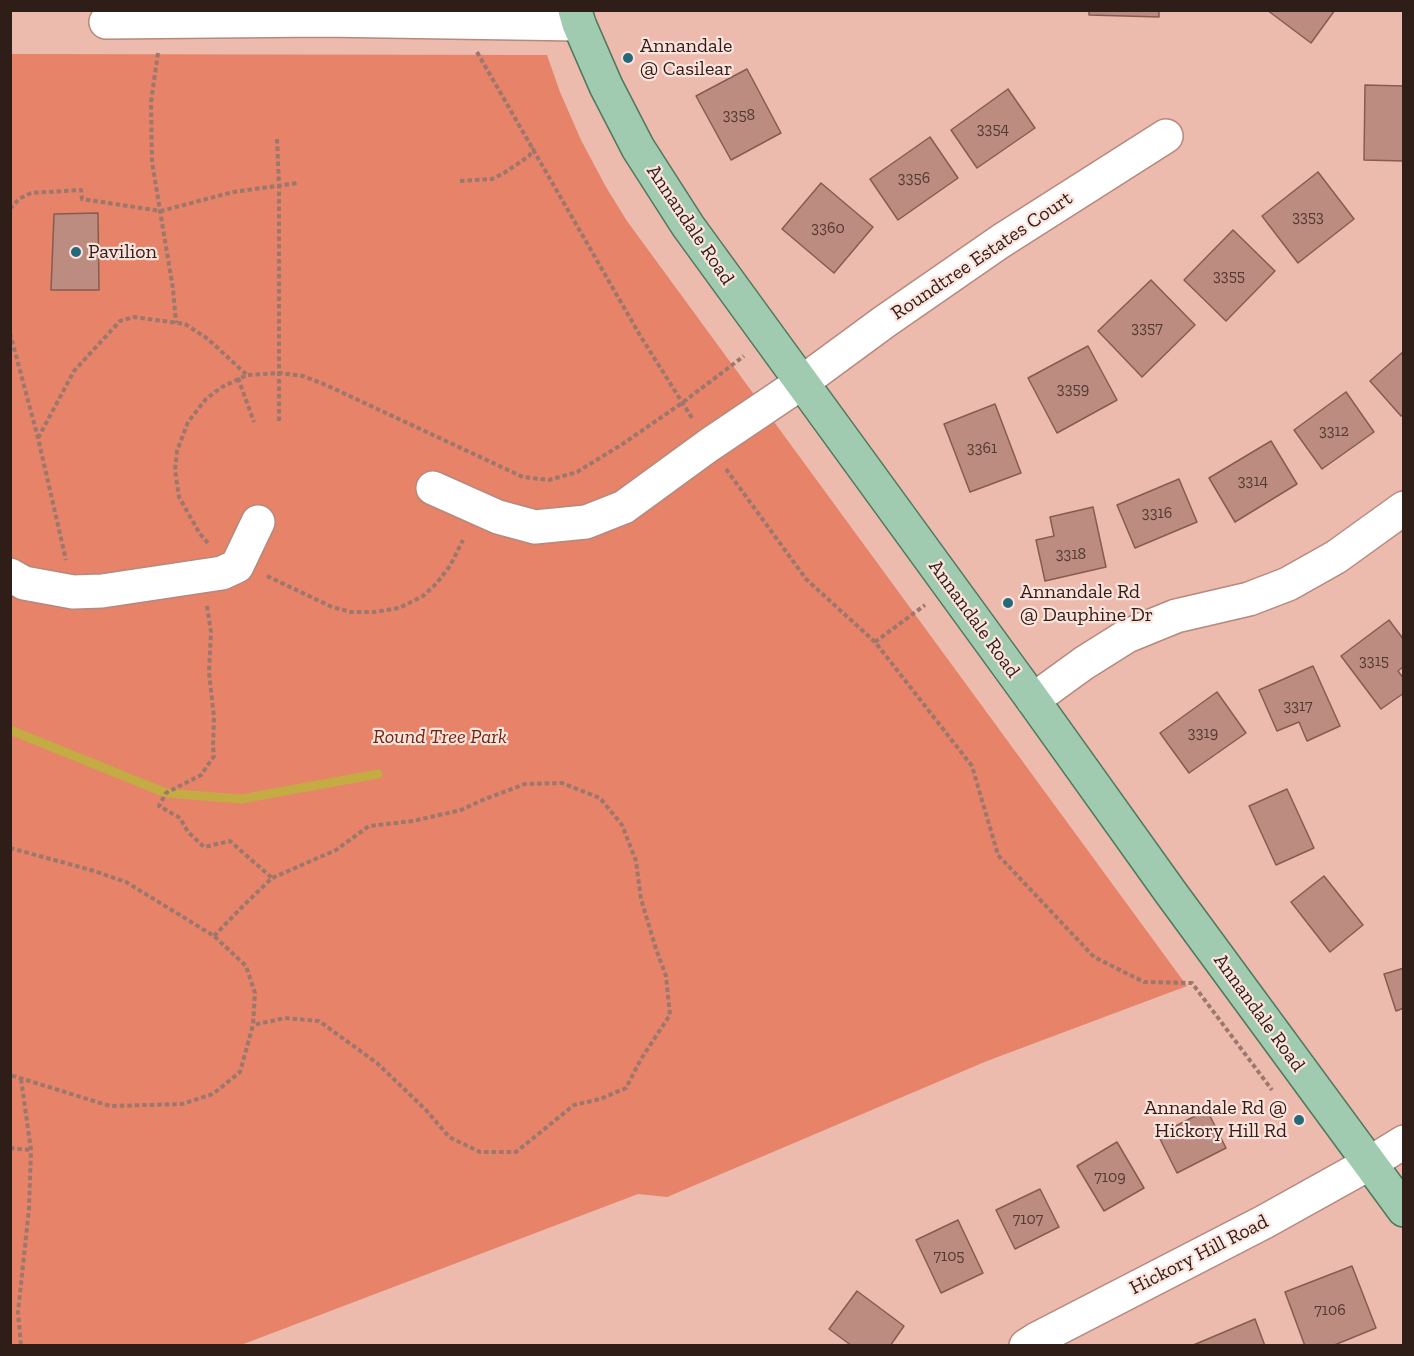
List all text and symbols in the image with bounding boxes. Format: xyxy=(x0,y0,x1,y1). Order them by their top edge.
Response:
place label: Annandale @ Casilear xyxy=(640,34,732,81)
marker: Annandale @ Casilear xyxy=(621,51,635,65)
house number: 3358 xyxy=(723,105,755,125)
house number: 3354 xyxy=(977,119,1009,139)
street label: Annandale Road xyxy=(641,160,739,290)
house number: 3356 xyxy=(898,168,930,188)
street label: Roundtree Estates Court xyxy=(887,186,1077,326)
house number: 3353 xyxy=(1292,207,1324,227)
house number: 3360 xyxy=(811,218,845,238)
place label: Pavilion xyxy=(88,240,157,264)
marker: Pavilion xyxy=(69,245,83,259)
house number: 3355 xyxy=(1213,266,1245,286)
house number: 3357 xyxy=(1131,318,1163,338)
house number: 3359 xyxy=(1057,379,1089,399)
house number: 3312 xyxy=(1319,421,1349,441)
house number: 3361 xyxy=(967,438,997,458)
house number: 3314 xyxy=(1238,471,1268,491)
house number: 3316 xyxy=(1142,503,1172,523)
house number: 3318 xyxy=(1056,544,1086,564)
street label: Annandale Road xyxy=(923,555,1025,683)
place label: Annandale Rd @ Dauphine Dr xyxy=(1020,580,1153,627)
marker: Annandale Rd @ Dauphine Dr xyxy=(1001,596,1015,610)
house number: 3315 xyxy=(1359,651,1389,671)
house number: 3317 xyxy=(1283,696,1313,716)
house number: 3319 xyxy=(1188,723,1218,743)
park label: Round Tree Park xyxy=(373,725,507,749)
street label: Annandale Road xyxy=(1208,949,1310,1077)
place label: Annandale Rd @ Hickory Hill Rd xyxy=(1144,1096,1287,1143)
marker: Annandale Rd @ Hickory Hill Rd xyxy=(1292,1113,1306,1127)
house number: 7109 xyxy=(1094,1167,1126,1187)
house number: 7107 xyxy=(1013,1209,1043,1229)
street label: Hickory Hill Road xyxy=(1126,1210,1272,1300)
house number: 7105 xyxy=(933,1246,965,1266)
house number: 7106 xyxy=(1314,1300,1346,1320)

